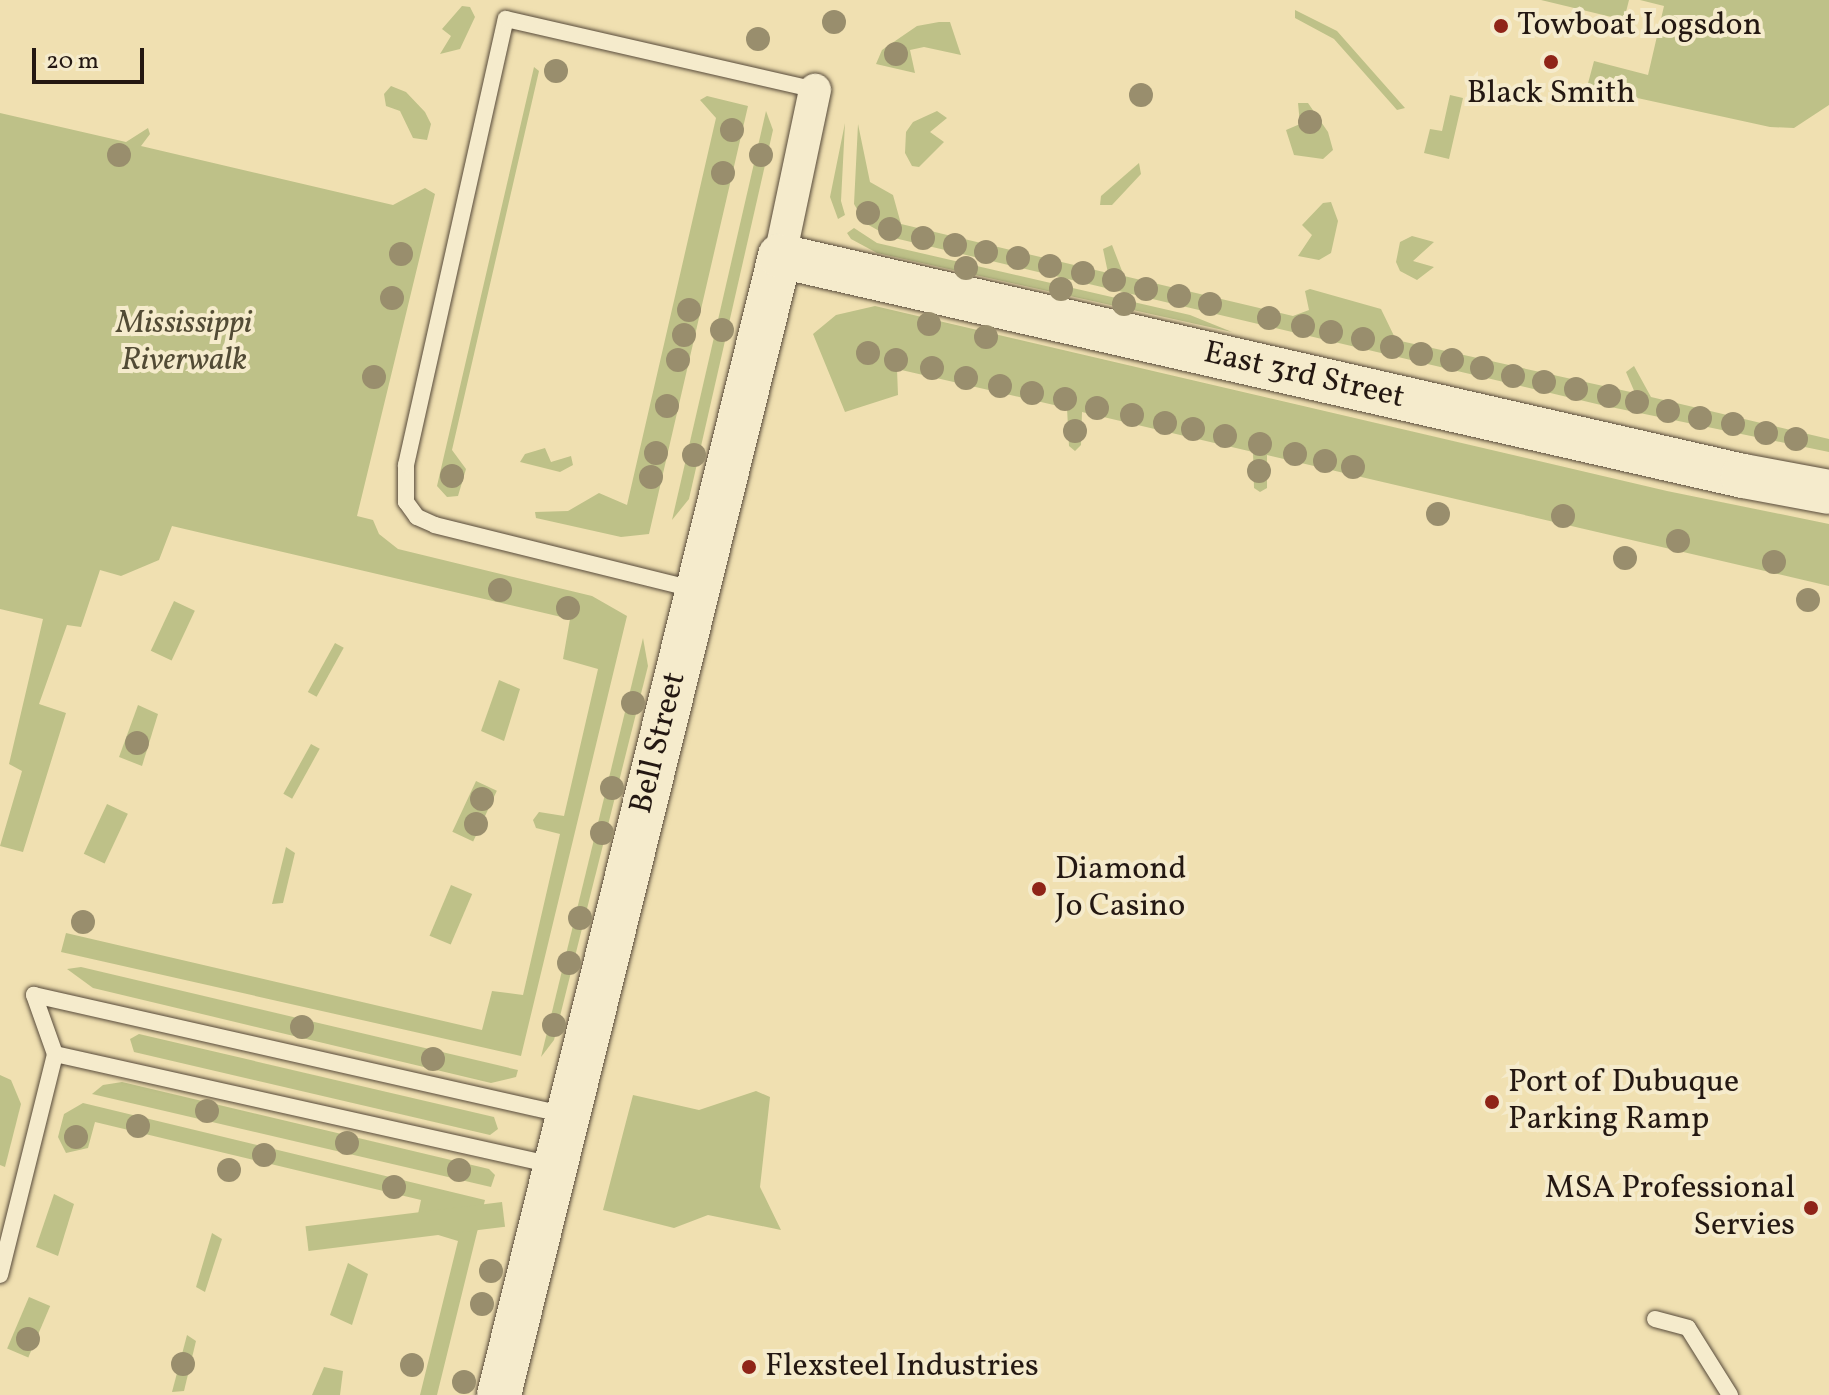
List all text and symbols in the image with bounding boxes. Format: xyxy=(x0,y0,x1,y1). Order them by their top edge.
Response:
place label: Towboat Logsdon xyxy=(1517,7,1762,45)
marker: Towboat Logsdon xyxy=(1492,17,1510,35)
scale bar xyxy=(36,32,148,82)
text: 20 m xyxy=(46,45,99,79)
marker: Black Smith xyxy=(1542,53,1560,71)
place label: Black Smith xyxy=(1467,75,1635,113)
park label: Mississippi Riverwalk xyxy=(116,306,252,381)
street label: East 3rd Street xyxy=(1200,334,1408,418)
street label: Bell Street xyxy=(623,668,695,818)
place label: Diamond Jo Casino xyxy=(1055,852,1186,927)
marker: Diamond Jo Casino xyxy=(1030,880,1048,898)
place label: Port of Dubuque Parking Ramp xyxy=(1508,1065,1736,1140)
marker: Port of Dubuque Parking Ramp xyxy=(1483,1093,1501,1111)
place label: MSA Professional Servies xyxy=(1545,1171,1795,1246)
marker: MSA Professional Servies xyxy=(1802,1199,1820,1217)
place label: Flexsteel Industries xyxy=(765,1348,1039,1386)
marker: Flexsteel Industries xyxy=(740,1358,758,1376)

